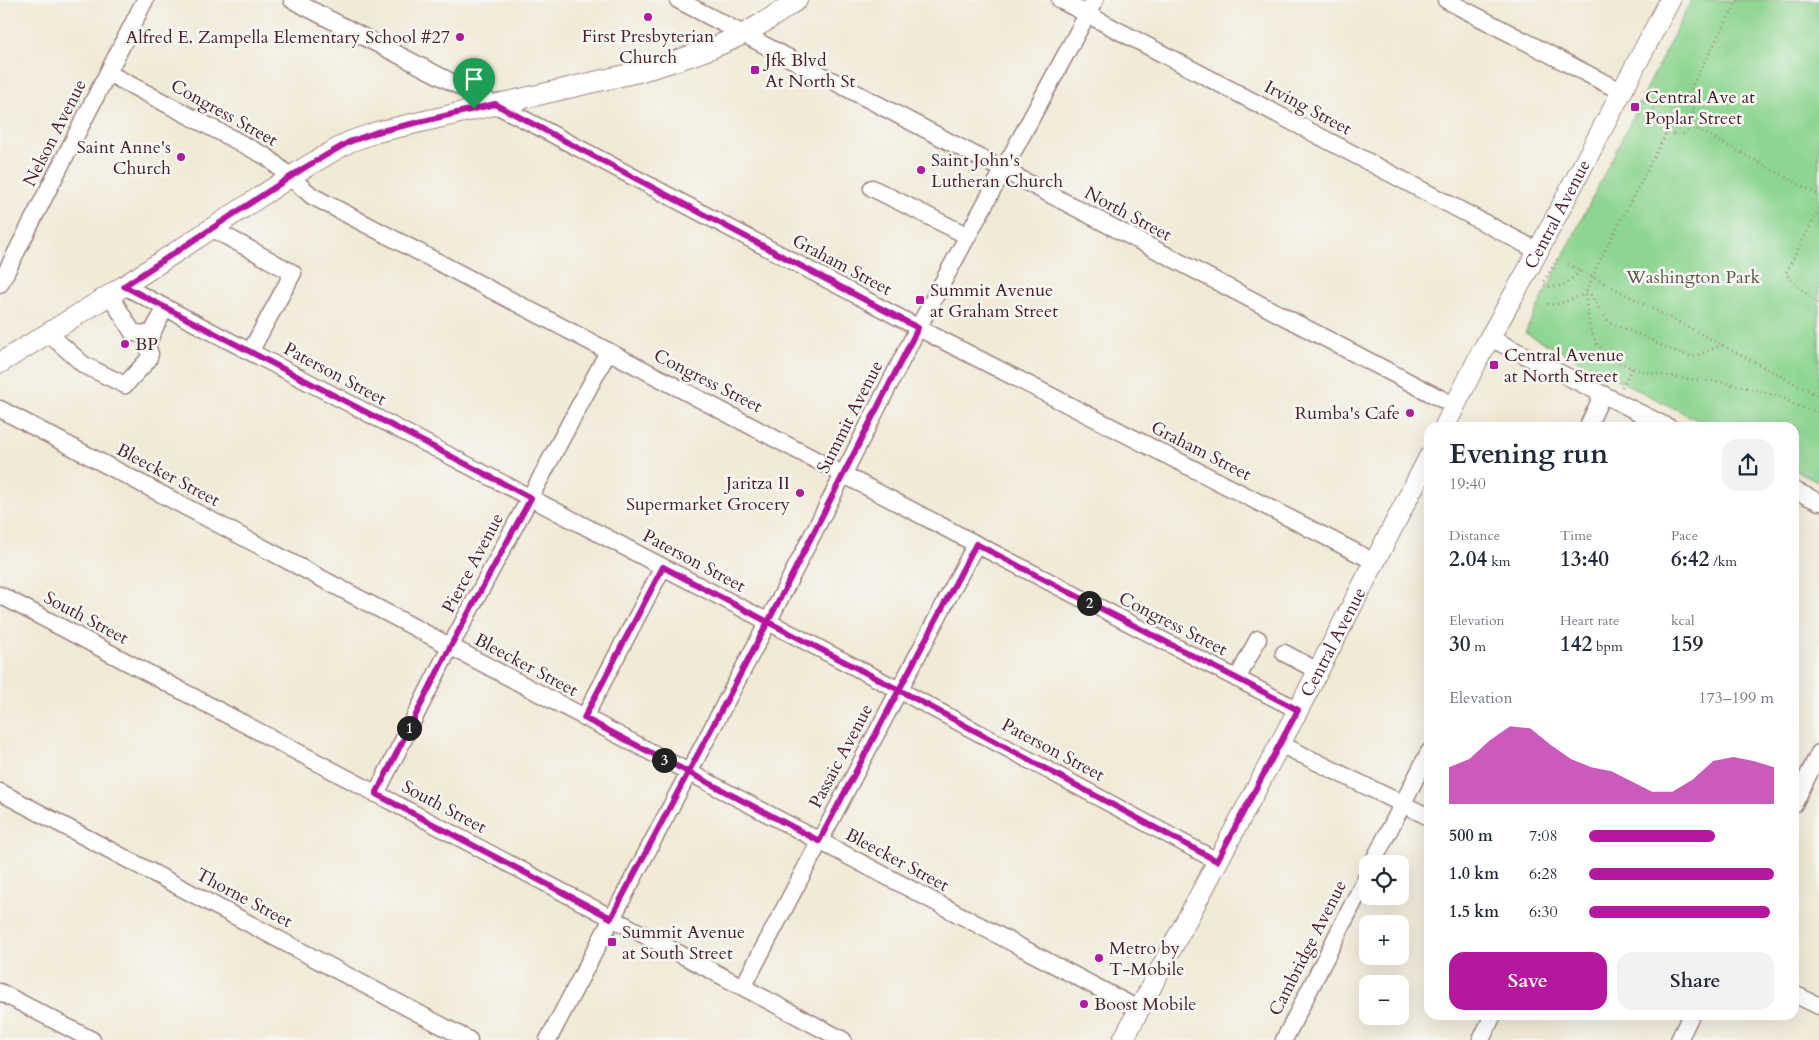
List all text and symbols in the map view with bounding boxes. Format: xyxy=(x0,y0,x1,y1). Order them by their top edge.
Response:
marker: First Presbyterian Church xyxy=(642,11,654,23)
place label: First Presbyterian Church xyxy=(582,24,715,70)
place label: Alfred E. Zampella Elementary School #27 xyxy=(125,25,450,50)
marker: Alfred E. Zampella Elementary School #27 xyxy=(454,31,466,43)
place label: Jfk Blvd At North St xyxy=(762,48,855,94)
pin xyxy=(453,58,495,109)
marker: Jfk Blvd At North St xyxy=(749,64,761,76)
icon: arrive xyxy=(460,65,488,93)
street label: Congress Street xyxy=(166,73,282,153)
street label: Nelson Avenue xyxy=(17,75,93,191)
street label: Irving Street xyxy=(1260,75,1356,142)
place label: Central Ave at Poplar Street xyxy=(1645,85,1755,131)
marker: Central Ave at Poplar Street xyxy=(1629,101,1641,113)
place label: Saint Anne's Church xyxy=(77,135,171,181)
place label: Saint John's Lutheran Church xyxy=(931,148,1063,194)
marker: Saint Anne's Church xyxy=(175,151,187,163)
street label: Central Avenue xyxy=(1518,155,1596,273)
marker: Saint John's Lutheran Church xyxy=(915,164,927,176)
street label: North Street xyxy=(1080,181,1176,248)
street label: Graham Street xyxy=(788,228,897,302)
park label: Washington Park xyxy=(1625,265,1760,290)
place label: Summit Avenue at Graham Street xyxy=(930,278,1058,324)
marker: Summit Avenue at Graham Street xyxy=(914,294,926,306)
place label: BP xyxy=(135,332,158,357)
street label: Paterson Street xyxy=(279,336,391,412)
marker: BP xyxy=(119,338,131,350)
street label: Congress Street xyxy=(649,343,767,419)
place label: Central Avenue at North Street xyxy=(1504,343,1624,389)
street label: Summit Avenue xyxy=(811,356,889,478)
marker: Central Avenue at North Street xyxy=(1488,359,1500,371)
place label: Rumba's Cafe xyxy=(1295,401,1400,426)
marker: Rumba's Cafe xyxy=(1404,407,1416,419)
street label: Graham Street xyxy=(1146,415,1256,487)
text: Evening run xyxy=(1449,435,1608,473)
street label: Bleecker Street xyxy=(112,437,224,513)
button: share xyxy=(1722,439,1774,491)
place label: Jaritza II Supermarket Grocery xyxy=(626,471,790,517)
text: 19:40 xyxy=(1449,473,1486,495)
marker: Jaritza II Supermarket Grocery xyxy=(794,487,806,499)
street label: Pierce Avenue xyxy=(436,509,510,617)
street label: Paterson Street xyxy=(638,523,750,599)
text: Distance xyxy=(1449,526,1500,545)
text: Time xyxy=(1560,526,1592,545)
text: Pace xyxy=(1671,526,1698,545)
text: 2.04 xyxy=(1449,545,1487,574)
text: 13:40 xyxy=(1560,545,1609,574)
text: 6:42 xyxy=(1671,545,1709,574)
text: km xyxy=(1487,552,1510,571)
text: /km xyxy=(1709,552,1737,571)
street label: Central Avenue xyxy=(1294,583,1372,701)
street label: South Street xyxy=(39,585,133,651)
street label: Congress Street xyxy=(1114,586,1232,662)
pin: 2 xyxy=(1076,590,1102,616)
text: 2 xyxy=(1086,594,1093,613)
text: Elevation xyxy=(1449,611,1505,630)
text: Heart rate xyxy=(1560,611,1619,630)
text: kcal xyxy=(1671,611,1695,630)
street label: Bleecker Street xyxy=(470,627,582,703)
text: 30 xyxy=(1449,630,1471,659)
text: 142 xyxy=(1560,630,1592,659)
text: 159 xyxy=(1671,630,1703,659)
text: m xyxy=(1471,637,1486,656)
text: bpm xyxy=(1592,637,1623,656)
text: Elevation xyxy=(1449,687,1513,709)
text: 173–199 m xyxy=(1698,687,1774,709)
street label: Passaic Avenue xyxy=(803,699,879,813)
street label: Paterson Street xyxy=(997,712,1109,788)
pin: 1 xyxy=(396,716,422,740)
text: 1 xyxy=(406,719,413,738)
pin: 3 xyxy=(652,748,676,772)
text: 3 xyxy=(661,751,668,770)
street label: South Street xyxy=(397,774,491,840)
street label: Bleecker Street xyxy=(841,822,953,898)
text: 500 m xyxy=(1449,825,1493,847)
text: 7:08 xyxy=(1529,825,1558,847)
map controls xyxy=(1359,855,1409,1025)
button: locate xyxy=(1359,855,1409,905)
street label: Thorne Street xyxy=(191,862,297,934)
text: 1.0 km xyxy=(1449,863,1499,885)
text: 6:28 xyxy=(1529,863,1558,885)
street label: Cambridge Avenue xyxy=(1263,876,1353,1020)
text: 1.5 km xyxy=(1449,901,1499,923)
text: 6:30 xyxy=(1529,901,1558,923)
button: + xyxy=(1359,915,1409,965)
place label: Summit Avenue at South Street xyxy=(622,920,745,966)
marker: Summit Avenue at South Street xyxy=(606,936,618,948)
place label: Metro by T-Mobile xyxy=(1109,936,1184,982)
marker: Metro by T-Mobile xyxy=(1093,952,1105,964)
button: Save xyxy=(1449,952,1607,1010)
button: Share xyxy=(1617,952,1774,1010)
button: − xyxy=(1359,975,1409,1025)
place label: Boost Mobile xyxy=(1094,992,1196,1017)
marker: Boost Mobile xyxy=(1078,998,1090,1010)

